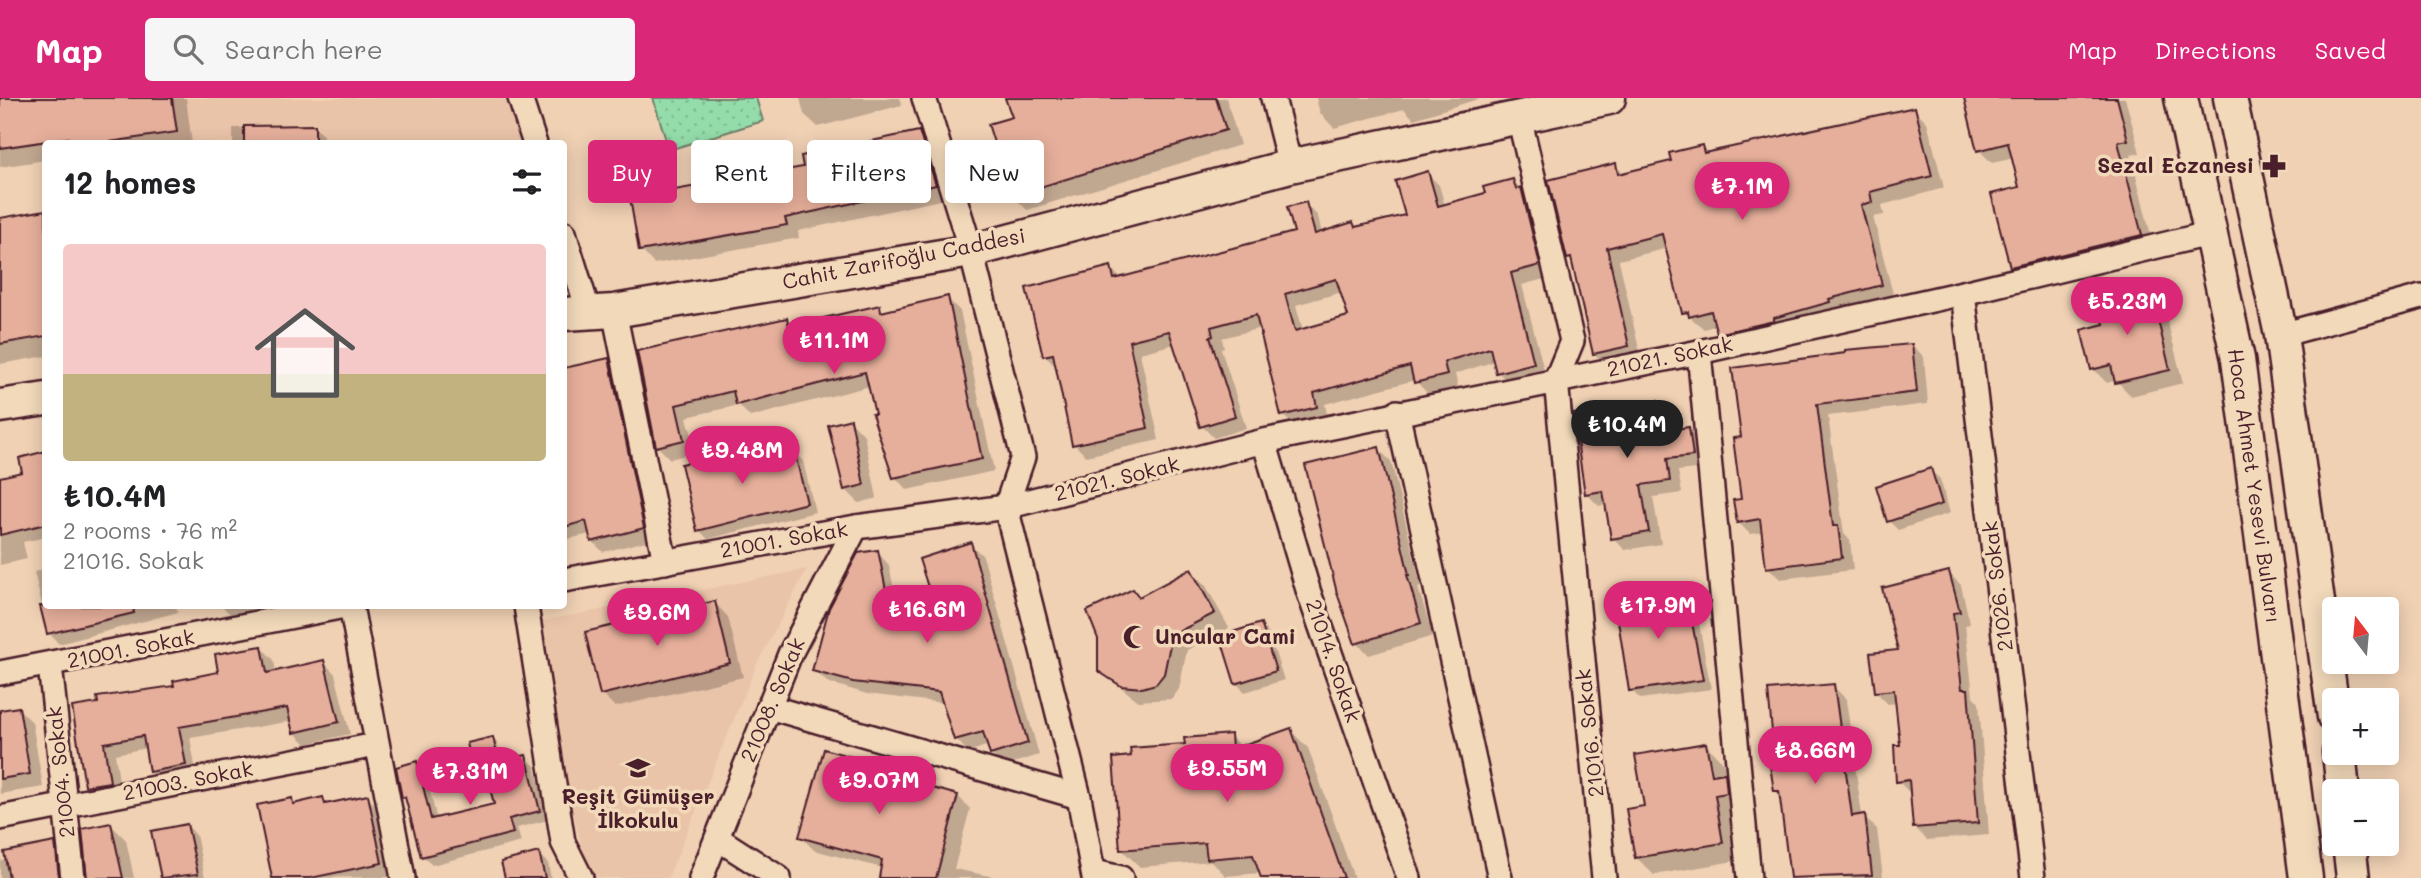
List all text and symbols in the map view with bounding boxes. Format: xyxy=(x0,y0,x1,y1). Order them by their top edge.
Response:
search box xyxy=(145,18,635,81)
text: Map xyxy=(35,28,103,71)
icon: search xyxy=(169,30,207,68)
text: Search here xyxy=(225,32,383,66)
text: Map xyxy=(2068,34,2117,65)
text: Directions xyxy=(2155,34,2277,65)
text: Saved xyxy=(2315,34,2386,65)
chip: Buy xyxy=(588,140,677,203)
chip: Rent xyxy=(691,140,793,203)
chip: Filters xyxy=(807,140,931,203)
chip: New xyxy=(945,140,1044,203)
place label: Sezal Eczanesi xyxy=(2097,151,2254,178)
pharmacy icon: Sezal Eczanesi xyxy=(2260,152,2288,180)
text: 12 homes xyxy=(63,162,196,202)
pin: ₺7.1M xyxy=(1693,162,1791,222)
icon: filters xyxy=(508,163,546,201)
text: ₺7.1M xyxy=(1710,170,1774,200)
street label: Cahit Zarifoğlu Caddesi xyxy=(780,221,1028,294)
pin: ₺5.23M xyxy=(2070,278,2184,337)
text: ₺5.23M xyxy=(2087,285,2167,315)
icon: home xyxy=(242,290,368,416)
pin: ₺11.1M xyxy=(777,316,891,376)
text: ₺11.1M xyxy=(799,324,869,354)
street label: 21021. Sokak xyxy=(1604,329,1735,382)
street label: Hoca Ahmet Yesevi Bulvarı xyxy=(2223,347,2288,625)
pin: ₺10.4M xyxy=(1570,400,1684,460)
text: ₺10.4M xyxy=(1587,408,1667,438)
pin: ₺9.48M xyxy=(685,426,799,486)
text: ₺9.48M xyxy=(701,434,783,464)
street label: 21021. Sokak xyxy=(1051,449,1182,506)
text: ₺10.4M xyxy=(63,475,167,515)
street label: 21001. Sokak xyxy=(718,514,850,563)
text: 2 rooms · 76 m² xyxy=(63,515,237,545)
street label: 21026. Sokak xyxy=(1975,520,2018,653)
text: 21016. Sokak xyxy=(63,545,204,575)
pin: ₺17.9M xyxy=(1601,582,1715,641)
pin: ₺16.6M xyxy=(870,586,984,645)
pin: ₺9.6M xyxy=(608,588,706,648)
text: ₺17.9M xyxy=(1620,589,1696,619)
text: ₺16.6M xyxy=(888,593,966,623)
street label: 21014. Sokak xyxy=(1301,595,1368,726)
text: ₺9.6M xyxy=(623,596,691,626)
north arrow xyxy=(2322,597,2399,674)
map controls xyxy=(2322,597,2399,856)
street label: 21001. Sokak xyxy=(65,622,197,673)
place label: Uncular Cami xyxy=(1155,622,1296,649)
mosque icon: Uncular Cami xyxy=(1121,623,1149,651)
street label: 21008. Sokak xyxy=(733,633,810,766)
street label: 21016. Sokak xyxy=(1568,668,1609,799)
button: + xyxy=(2322,688,2399,765)
street label: 21004. Sokak xyxy=(39,705,80,839)
pin: ₺8.66M xyxy=(1758,726,1872,786)
text: ₺8.66M xyxy=(1774,734,1856,764)
pin: ₺9.55M xyxy=(1170,744,1284,804)
pin: ₺7.31M xyxy=(413,748,527,807)
text: ₺9.55M xyxy=(1187,752,1267,782)
street label: 21003. Sokak xyxy=(120,754,255,805)
school or university icon: Reşit Gümüşer İlkokulu xyxy=(624,754,652,782)
text: ₺7.31M xyxy=(432,755,508,785)
pin: ₺9.07M xyxy=(822,756,936,816)
text: ₺9.07M xyxy=(838,764,920,794)
button: − xyxy=(2322,779,2399,856)
place label: Reşit Gümüşer İlkokulu xyxy=(562,782,715,833)

